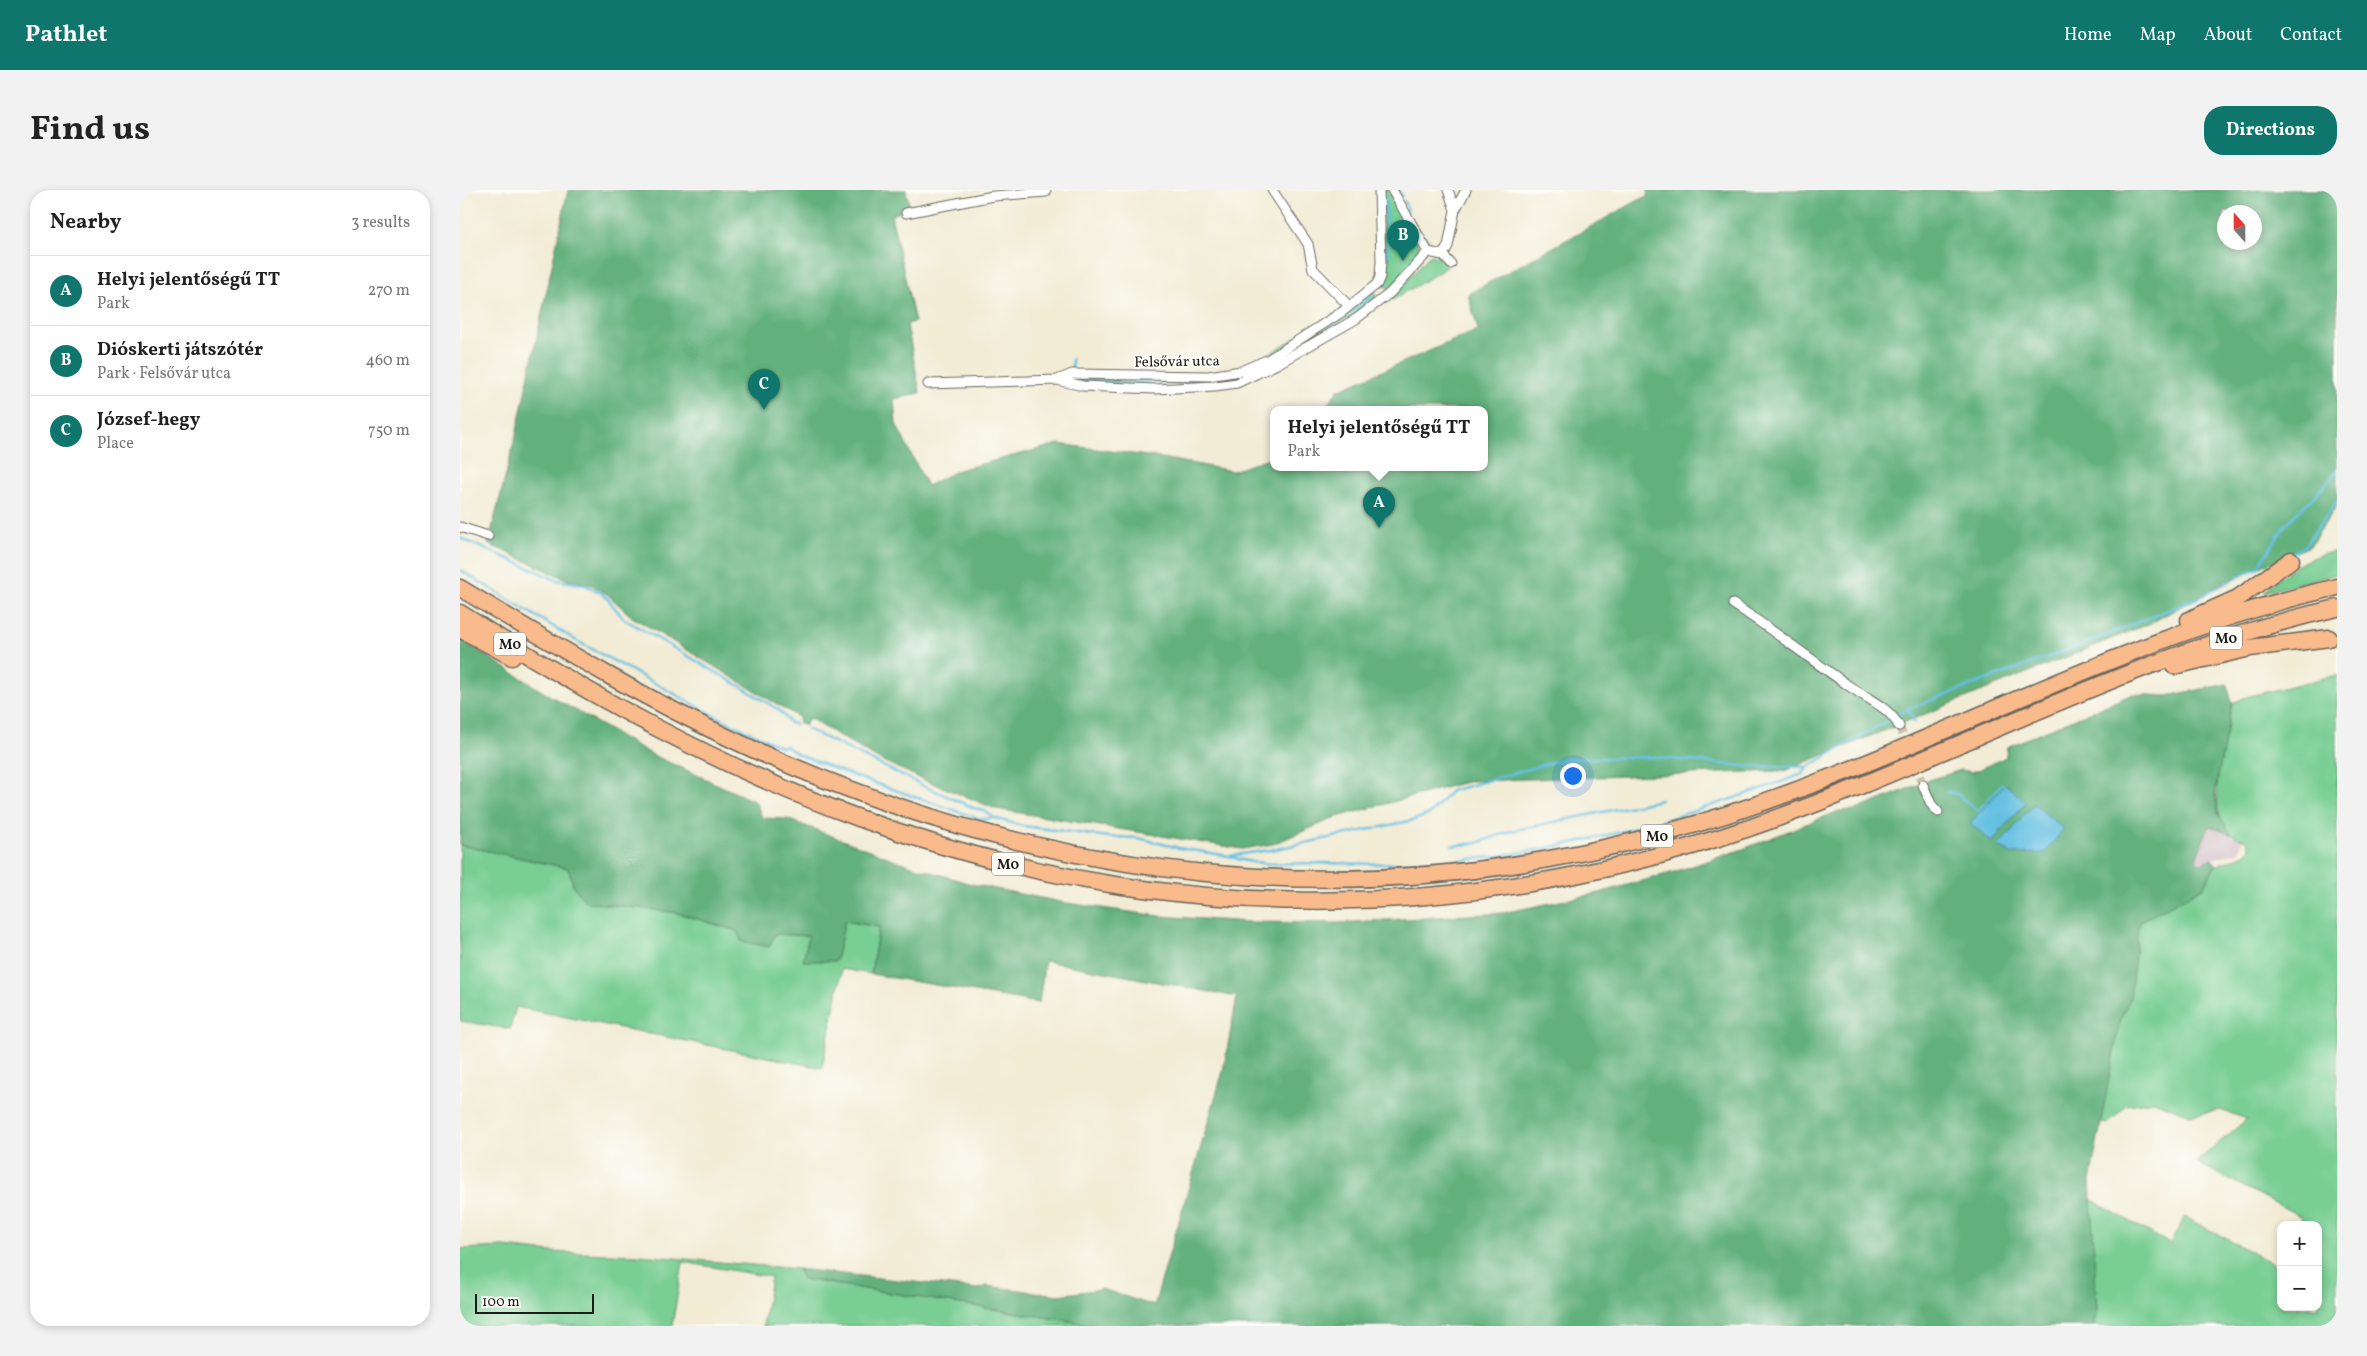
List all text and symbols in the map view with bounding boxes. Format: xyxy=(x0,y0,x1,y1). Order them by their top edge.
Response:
text: Pathlet xyxy=(25,18,107,52)
text: Home xyxy=(2064,23,2112,48)
text: Map xyxy=(2140,23,2176,48)
text: About xyxy=(2204,23,2252,48)
text: Contact xyxy=(2280,23,2342,48)
text: Find us xyxy=(30,106,150,154)
button: Directions xyxy=(2204,106,2337,155)
north arrow xyxy=(2217,205,2262,250)
text: Nearby xyxy=(50,208,121,237)
text: 3 results xyxy=(351,212,410,234)
pin: B xyxy=(1387,220,1419,261)
text: Helyi jelentőségű TT xyxy=(97,267,280,293)
text: A xyxy=(60,280,72,302)
text: 270 m xyxy=(368,280,410,302)
text: Park xyxy=(97,293,130,315)
text: Dióskerti játszótér xyxy=(97,337,263,363)
text: B xyxy=(61,350,71,372)
text: 460 m xyxy=(366,350,410,372)
street label: Felsővár utca xyxy=(1134,351,1220,374)
text: Park · Felsővár utca xyxy=(97,363,231,385)
pin: C xyxy=(748,369,780,410)
popup xyxy=(1270,406,1488,471)
text: József-hegy xyxy=(97,407,200,433)
text: Helyi jelentőségű TT xyxy=(1287,415,1471,441)
text: C xyxy=(61,420,71,442)
text: 750 m xyxy=(368,420,410,442)
text: Place xyxy=(97,433,134,455)
text: Park xyxy=(1287,441,1320,463)
pin: A xyxy=(1363,487,1395,528)
road number: M0 xyxy=(2210,626,2242,649)
road number: M0 xyxy=(494,632,526,656)
your location xyxy=(1560,763,1586,789)
road number: M0 xyxy=(1641,824,1673,848)
road number: M0 xyxy=(992,852,1024,876)
map controls xyxy=(2277,1221,2322,1311)
button: + xyxy=(2277,1221,2322,1266)
button: − xyxy=(2277,1266,2322,1311)
scale bar xyxy=(475,1291,594,1314)
text: 100 m xyxy=(482,1293,520,1312)

